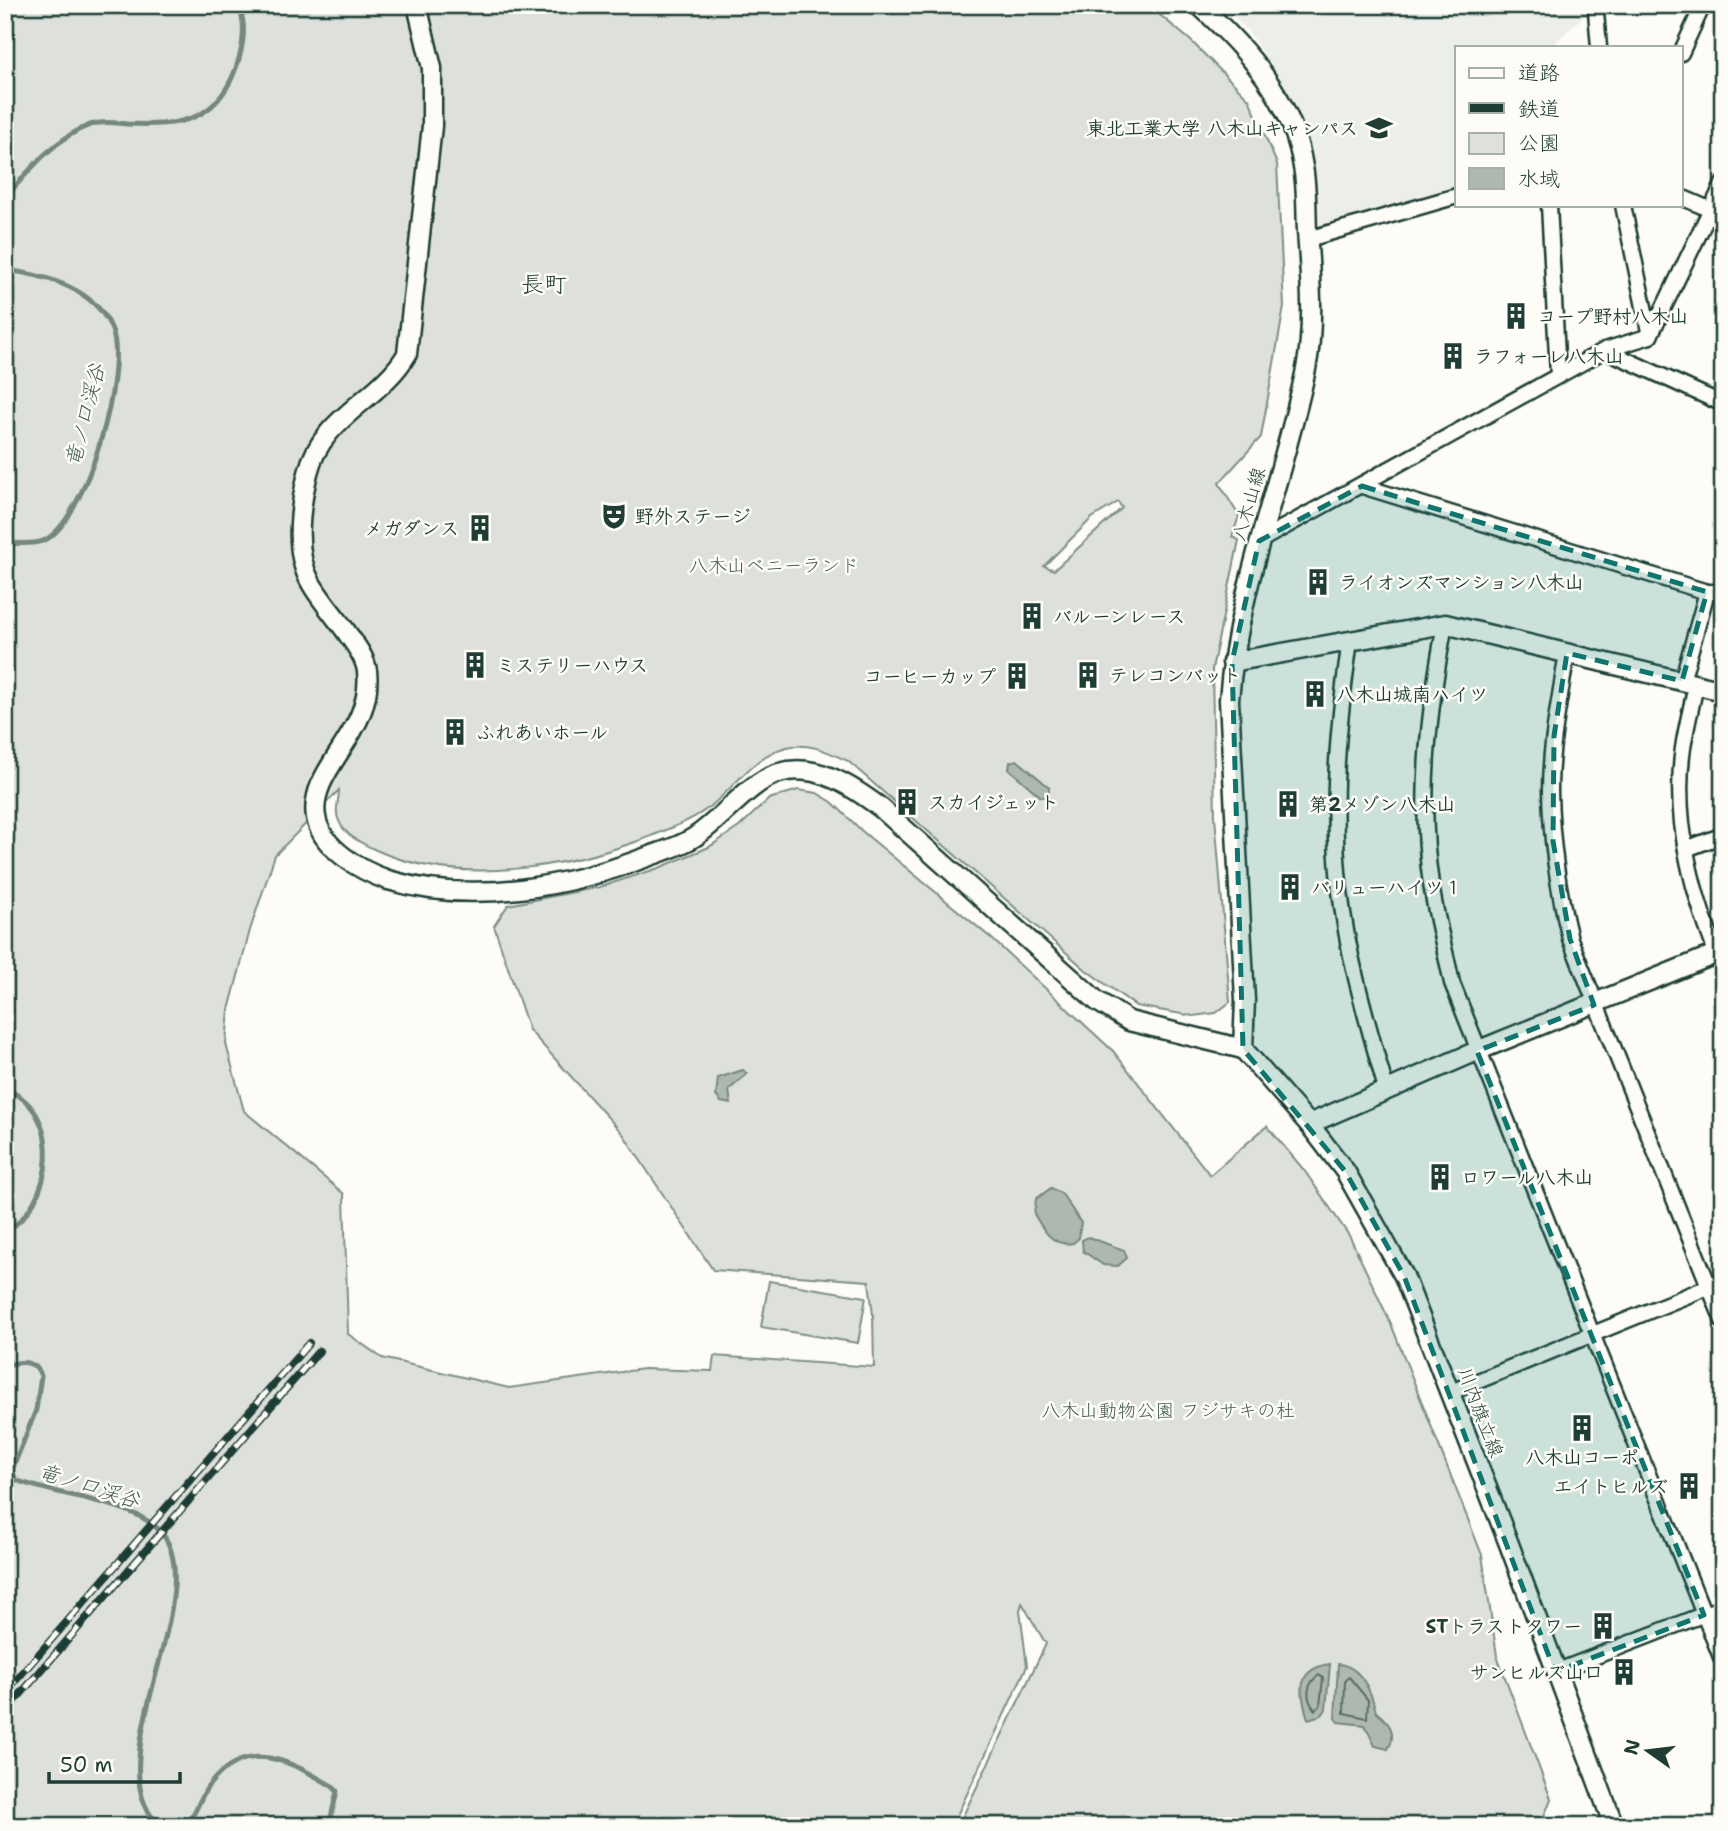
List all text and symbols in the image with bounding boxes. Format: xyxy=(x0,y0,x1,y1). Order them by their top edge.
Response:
legend xyxy=(1455,46,1682,206)
text: 道路 xyxy=(1518,59,1560,87)
text: 鉄道 xyxy=(1518,95,1560,123)
school or university icon: 東北工業大学 八木山キャンパス xyxy=(1364,113,1394,143)
place label: 東北工業大学 八木山キャンパス xyxy=(1086,116,1358,141)
text: 公園 xyxy=(1518,129,1560,157)
text: 水域 xyxy=(1518,165,1560,193)
district label: 長町 xyxy=(521,269,567,299)
building icon: コープ野村八木山 xyxy=(1501,301,1531,331)
place label: コープ野村八木山 xyxy=(1537,304,1688,329)
building icon: ラフォーレ八木山 xyxy=(1438,341,1468,371)
place label: ラフォーレ八木山 xyxy=(1474,344,1624,369)
water label: 竜ノ口渓谷 xyxy=(59,360,112,469)
street label: 八木山線 xyxy=(1226,464,1271,544)
theatre icon: 野外ステージ xyxy=(599,501,629,531)
place label: 野外ステージ xyxy=(635,504,751,529)
building icon: メガダンス xyxy=(465,513,495,543)
place label: メガダンス xyxy=(364,516,459,541)
park label: 八木山ベニーランド xyxy=(689,553,859,578)
building icon: ライオンズマンション八木山 xyxy=(1303,567,1333,597)
place label: ライオンズマンション八木山 xyxy=(1339,570,1584,595)
building icon: バルーンレース xyxy=(1017,601,1047,631)
place label: バルーンレース xyxy=(1053,604,1185,629)
building icon: ミステリーハウス xyxy=(460,650,490,680)
place label: ミステリーハウス xyxy=(496,653,648,678)
building icon: テレコンバット xyxy=(1073,660,1103,690)
building icon: コーヒーカップ xyxy=(1002,661,1032,691)
place label: テレコンバット xyxy=(1109,663,1241,688)
place label: コーヒーカップ xyxy=(863,664,996,689)
building icon: 八木山城南ハイツ xyxy=(1300,679,1330,709)
place label: 八木山城南ハイツ xyxy=(1336,682,1488,707)
building icon: ふれあいホール xyxy=(440,717,470,747)
place label: ふれあいホール xyxy=(476,720,608,745)
building icon: スカイジェット xyxy=(892,787,922,817)
building icon: 第2メゾン八木山 xyxy=(1273,789,1303,819)
place label: スカイジェット xyxy=(928,790,1059,815)
place label: 第2メゾン八木山 xyxy=(1309,792,1455,817)
building icon: バリューハイツ１ xyxy=(1275,872,1305,902)
place label: バリューハイツ１ xyxy=(1311,875,1463,900)
building icon: ロワール八木山 xyxy=(1425,1162,1455,1192)
place label: ロワール八木山 xyxy=(1461,1165,1593,1190)
street label: 川内旗立線 xyxy=(1452,1363,1509,1461)
park label: 八木山動物公園 フジサキの杜 xyxy=(1041,1398,1295,1423)
building icon: 八木山コーポ xyxy=(1567,1413,1597,1443)
place label: 八木山コーポ xyxy=(1525,1445,1639,1470)
water label: 竜ノ口渓谷 xyxy=(35,1457,144,1515)
building icon: エイトヒルズ xyxy=(1674,1471,1704,1501)
place label: エイトヒルズ xyxy=(1554,1474,1668,1499)
building icon: STトラストタワー xyxy=(1588,1611,1618,1641)
place label: STトラストタワー xyxy=(1426,1614,1582,1639)
building icon: サンヒルズ山口 xyxy=(1609,1657,1639,1687)
place label: サンヒルズ山口 xyxy=(1470,1660,1603,1685)
north arrow xyxy=(1612,1716,1682,1786)
text: N xyxy=(1618,1737,1646,1757)
scale bar xyxy=(49,1740,180,1784)
text: 50 m xyxy=(60,1751,113,1779)

